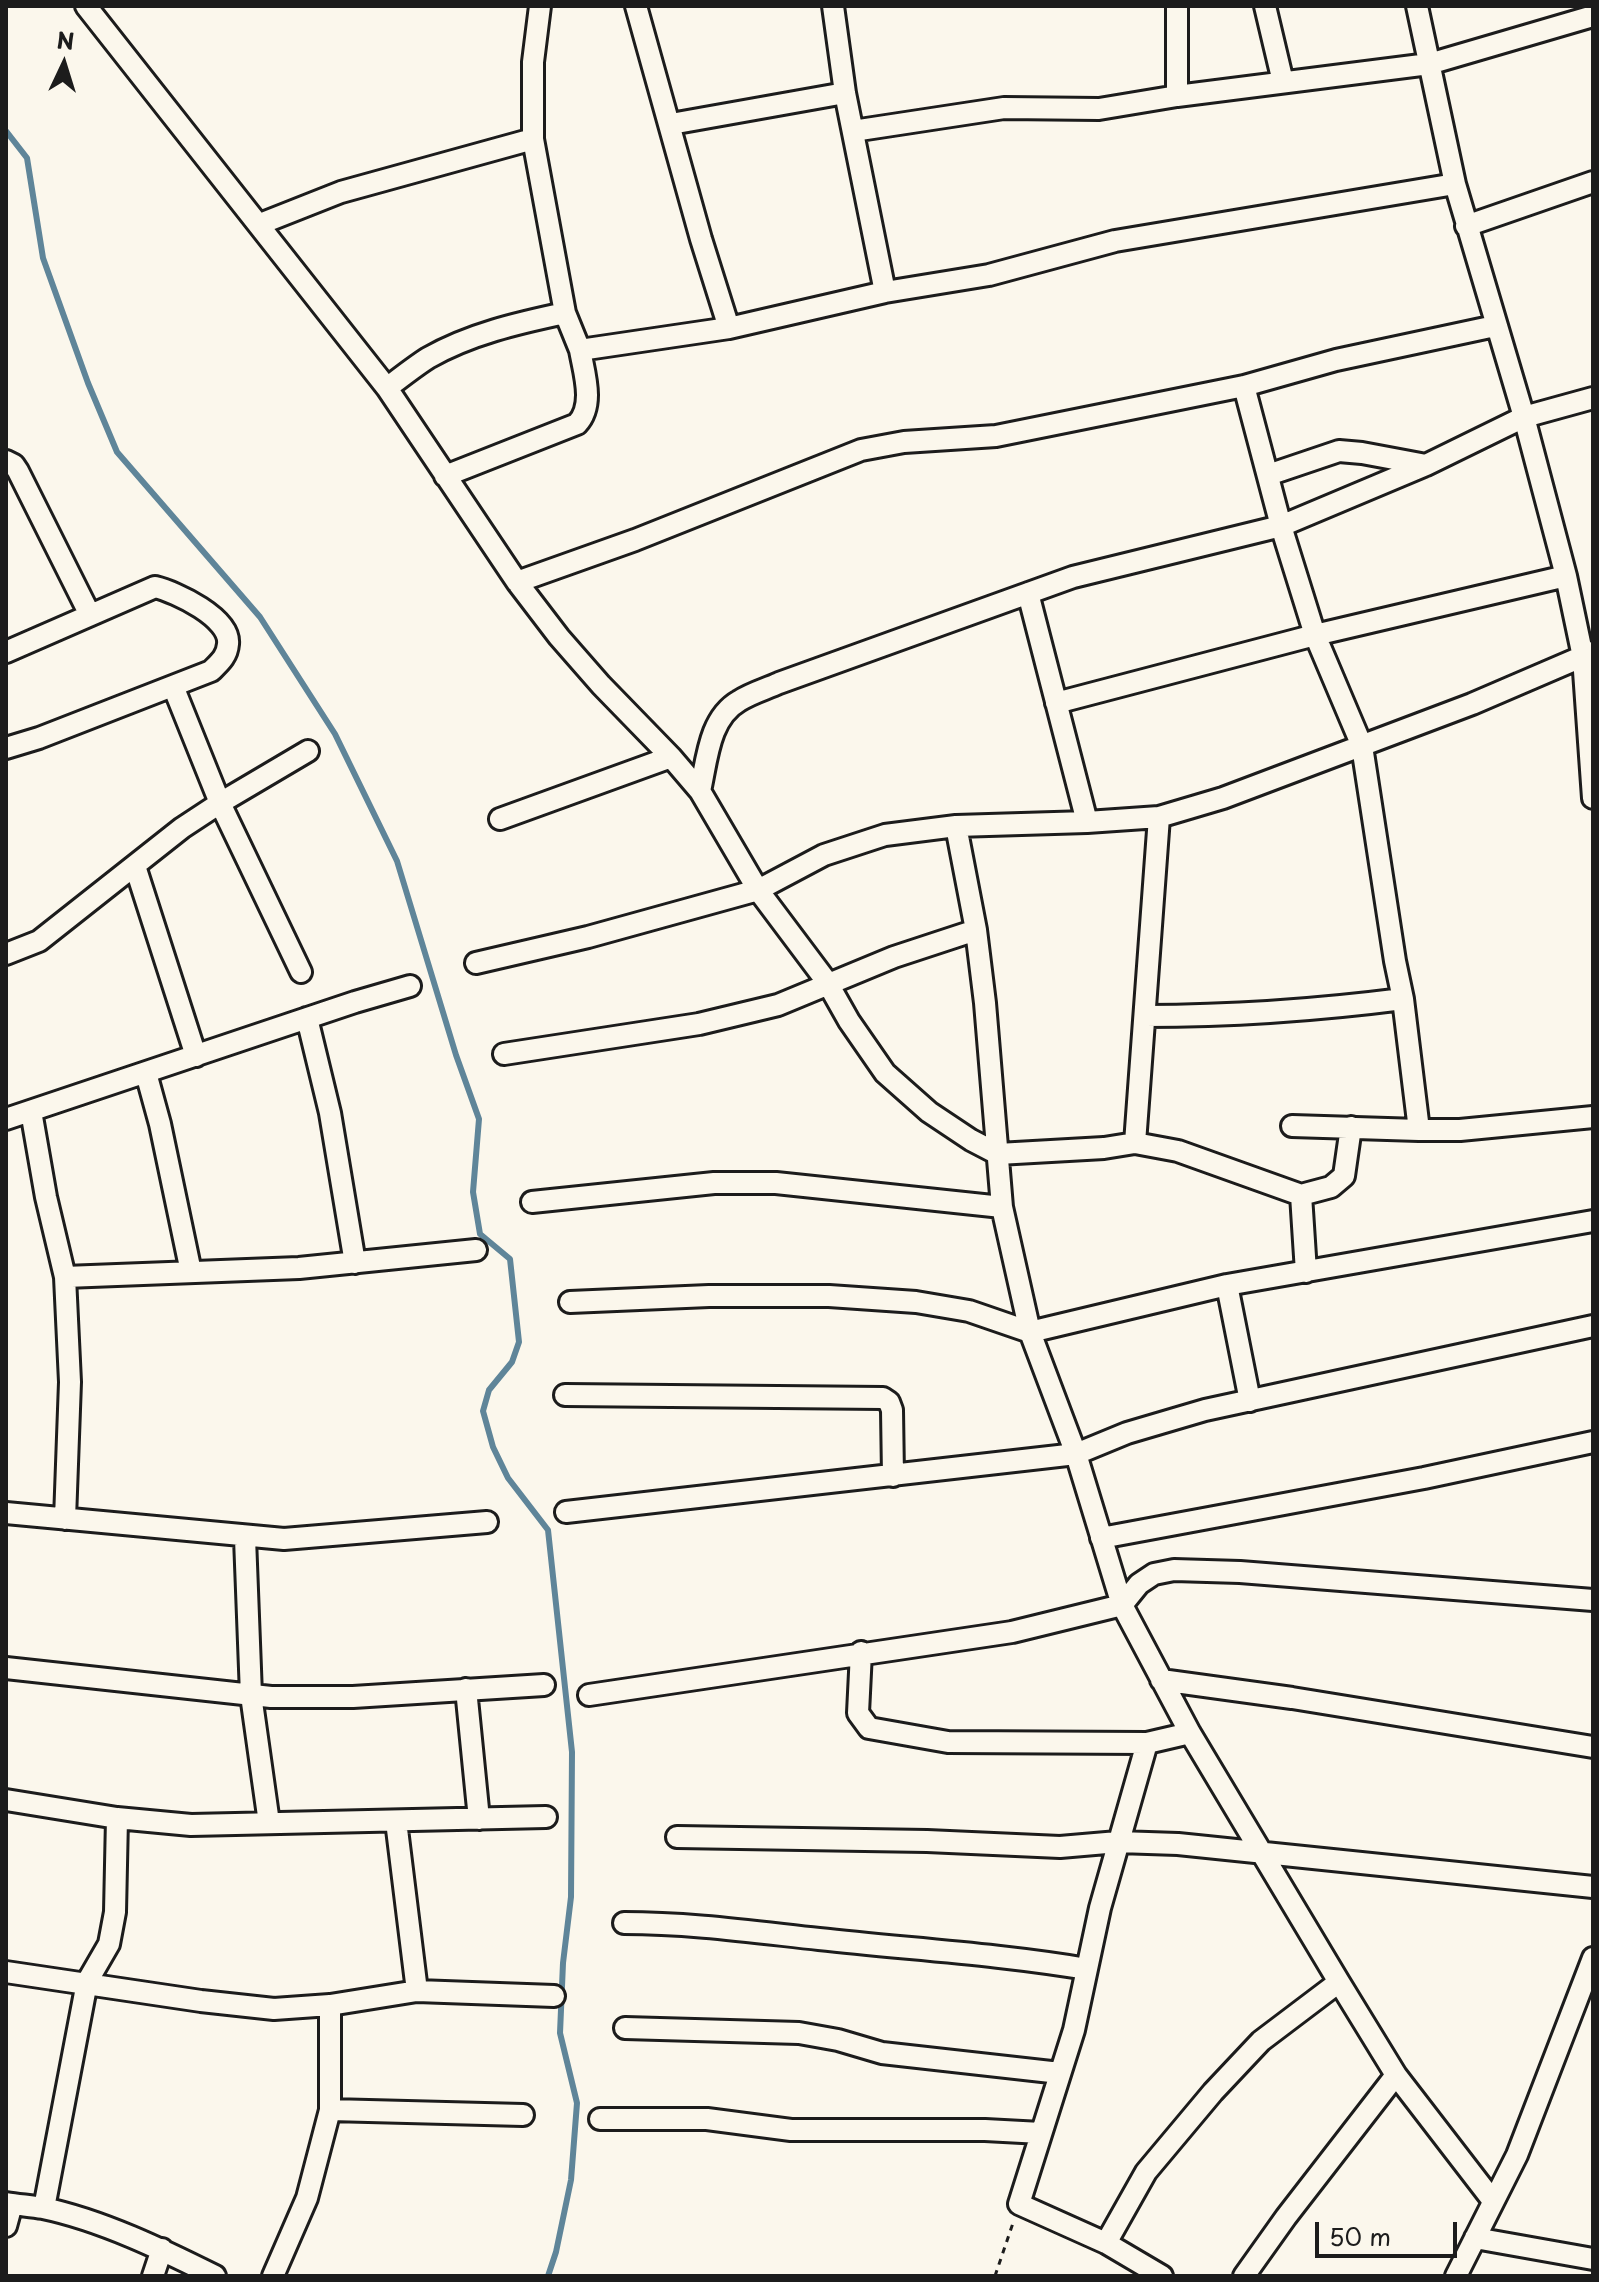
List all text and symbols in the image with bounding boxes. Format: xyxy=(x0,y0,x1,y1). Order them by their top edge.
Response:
text: N xyxy=(56,22,76,57)
north arrow xyxy=(24,24,104,104)
scale bar xyxy=(1319,2206,1461,2256)
text: 50 m xyxy=(1329,2218,1391,2254)

